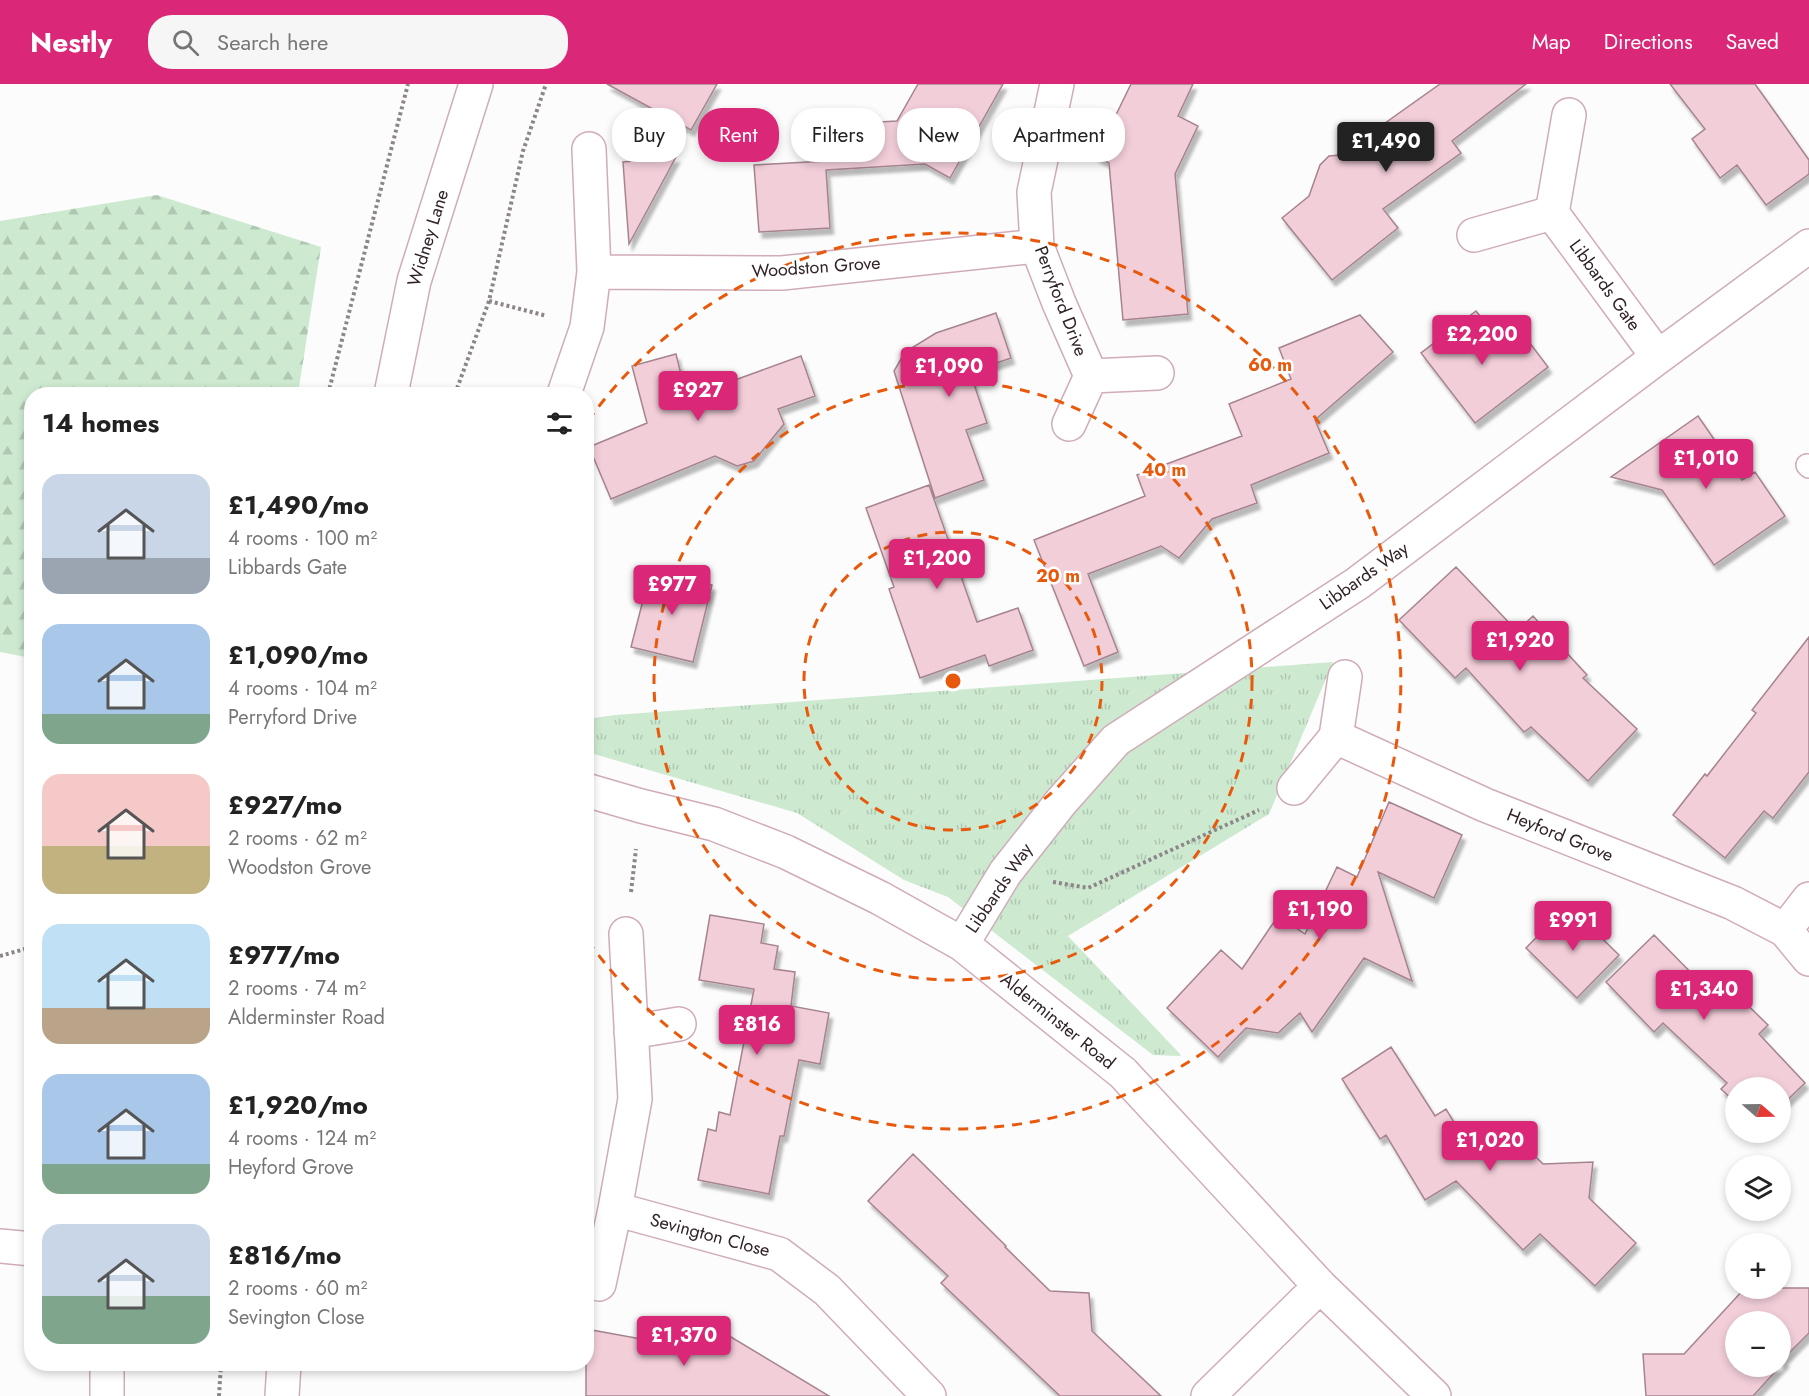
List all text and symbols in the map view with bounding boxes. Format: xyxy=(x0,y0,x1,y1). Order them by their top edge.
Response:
search box xyxy=(148,15,568,69)
text: Nestly xyxy=(30,22,112,63)
icon: search xyxy=(169,26,202,59)
text: Search here xyxy=(217,26,328,58)
text: Map xyxy=(1532,27,1571,57)
text: Directions xyxy=(1604,27,1693,57)
text: Saved xyxy=(1726,27,1779,57)
chip: Buy xyxy=(612,108,686,162)
chip: Rent xyxy=(698,108,779,162)
chip: Filters xyxy=(791,108,885,162)
chip: New xyxy=(897,108,980,162)
chip: Apartment xyxy=(992,108,1125,162)
pin: £1,490 xyxy=(1337,122,1435,173)
text: £1,490 xyxy=(1351,127,1421,156)
street label: Widney Lane xyxy=(401,186,455,290)
street label: Libbards Gate xyxy=(1563,234,1647,336)
street label: Perryford Drive xyxy=(1028,242,1094,360)
street label: Woodston Grove xyxy=(751,250,881,284)
pin: £2,200 xyxy=(1433,315,1531,366)
text: £2,200 xyxy=(1446,320,1518,349)
pin: £1,090 xyxy=(900,347,998,398)
text: £1,090 xyxy=(915,352,983,381)
text: 60 m xyxy=(1248,352,1292,378)
pin: £927 xyxy=(662,371,734,422)
text: £927 xyxy=(673,376,723,405)
text: 14 homes xyxy=(42,404,159,442)
icon: filters xyxy=(543,407,576,440)
pin: £1,010 xyxy=(1657,439,1755,490)
text: £1,010 xyxy=(1673,444,1739,473)
text: 40 m xyxy=(1142,457,1186,483)
text: £1,490/mo xyxy=(228,486,369,524)
icon: home xyxy=(90,498,162,570)
text: 4 rooms · 100 m² xyxy=(228,524,377,553)
street label: Libbards Way xyxy=(1314,536,1414,616)
pin: £1,200 xyxy=(888,539,986,590)
text: £1,200 xyxy=(903,544,971,573)
text: Libbards Gate xyxy=(228,553,347,582)
text: 20 m xyxy=(1036,563,1080,589)
pin: £977 xyxy=(636,565,708,616)
text: £977 xyxy=(647,570,697,599)
pin: £1,920 xyxy=(1471,621,1569,672)
text: £1,920 xyxy=(1486,626,1554,655)
text: £1,090/mo xyxy=(228,636,368,674)
icon: home xyxy=(90,648,162,720)
centre of rings xyxy=(943,671,963,691)
text: 4 rooms · 104 m² xyxy=(228,674,377,703)
text: Perryford Drive xyxy=(228,703,357,732)
text: £927/mo xyxy=(228,786,342,824)
icon: home xyxy=(90,798,162,870)
street label: Heyford Grove xyxy=(1503,802,1617,868)
text: 2 rooms · 62 m² xyxy=(228,824,367,853)
street label: Libbards Way xyxy=(959,838,1039,938)
text: Woodston Grove xyxy=(228,853,371,882)
pin: £1,190 xyxy=(1271,890,1369,941)
text: £1,190 xyxy=(1287,895,1353,924)
pin: £991 xyxy=(1537,901,1609,952)
text: £991 xyxy=(1548,906,1598,935)
text: £977/mo xyxy=(228,936,340,974)
icon: home xyxy=(90,948,162,1020)
street label: Alderminster Road xyxy=(995,966,1121,1076)
pin: £1,340 xyxy=(1655,970,1753,1021)
text: 2 rooms · 74 m² xyxy=(228,974,366,1003)
text: £1,340 xyxy=(1670,975,1738,1004)
text: Alderminster Road xyxy=(228,1003,385,1032)
pin: £816 xyxy=(721,1005,793,1056)
text: £816 xyxy=(733,1010,781,1039)
north arrow xyxy=(1725,1077,1791,1143)
map controls xyxy=(1725,1077,1791,1377)
text: £1,920/mo xyxy=(228,1086,368,1124)
icon: home xyxy=(90,1098,162,1170)
pin: £1,020 xyxy=(1441,1121,1539,1172)
text: 4 rooms · 124 m² xyxy=(228,1124,376,1153)
text: £1,020 xyxy=(1456,1126,1524,1155)
text: Heyford Grove xyxy=(228,1153,353,1182)
button: layers xyxy=(1725,1155,1791,1221)
street label: Sevington Close xyxy=(647,1207,773,1263)
button: + xyxy=(1725,1233,1791,1299)
text: £816/mo xyxy=(228,1236,341,1274)
icon: home xyxy=(90,1248,162,1320)
text: 2 rooms · 60 m² xyxy=(228,1274,367,1303)
text: Sevington Close xyxy=(228,1303,365,1332)
button: − xyxy=(1725,1311,1791,1377)
pin: £1,370 xyxy=(635,1316,733,1367)
text: £1,370 xyxy=(651,1321,717,1350)

